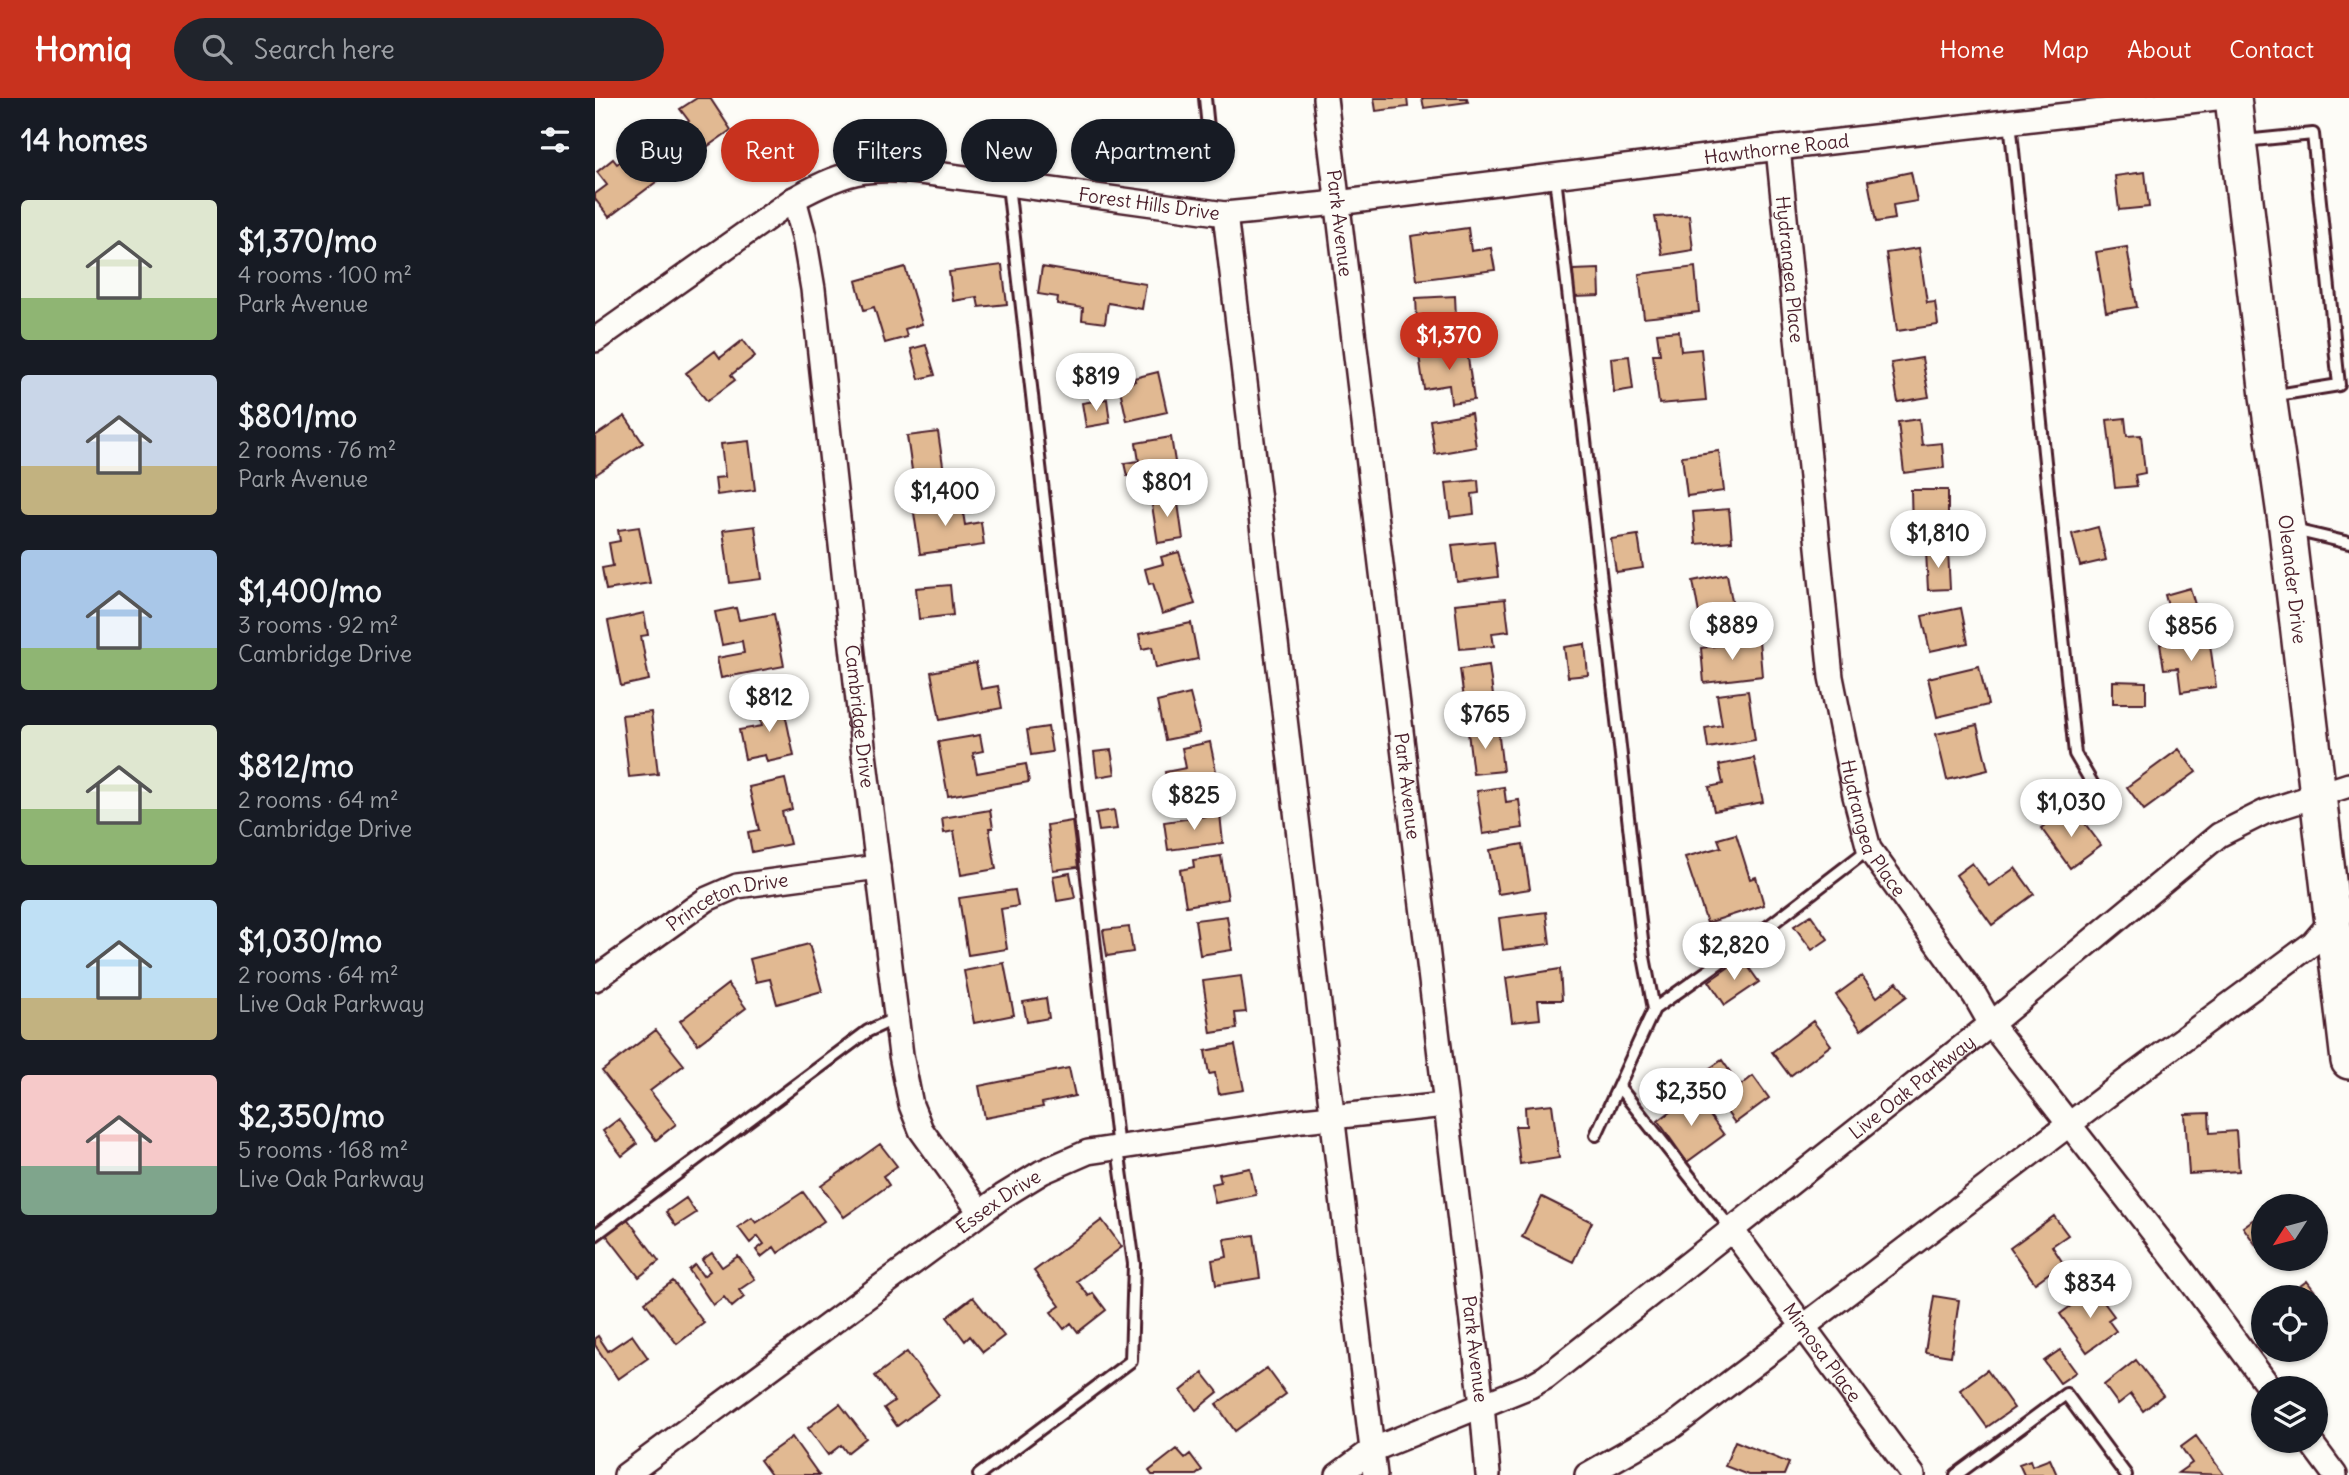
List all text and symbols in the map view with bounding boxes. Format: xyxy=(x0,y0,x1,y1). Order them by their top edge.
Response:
search box xyxy=(174,18,664,81)
text: Homiq xyxy=(35,28,132,70)
icon: search xyxy=(198,30,236,68)
text: Search here xyxy=(254,33,395,66)
text: Home xyxy=(1940,34,2004,64)
text: Map xyxy=(2042,34,2089,64)
text: About xyxy=(2127,34,2191,64)
text: Contact xyxy=(2229,34,2314,64)
chip: Buy xyxy=(616,119,707,182)
chip: Rent xyxy=(721,119,819,182)
chip: Filters xyxy=(833,119,947,182)
chip: New xyxy=(961,119,1057,182)
chip: Apartment xyxy=(1071,119,1235,182)
text: 14 homes xyxy=(21,121,148,159)
icon: filters xyxy=(536,121,574,159)
street label: Hawthorne Road xyxy=(1703,128,1850,169)
street label: Park Avenue xyxy=(1322,168,1358,278)
street label: Forest Hills Drive xyxy=(1077,182,1221,225)
street label: Hydrangea Place xyxy=(1771,195,1809,344)
text: $1,370/mo xyxy=(238,222,377,260)
icon: home xyxy=(77,228,161,312)
text: 4 rooms · 100 m² xyxy=(238,260,412,289)
text: Park Avenue xyxy=(238,289,368,318)
pin: $1,370 xyxy=(1392,313,1506,372)
text: $1,370 xyxy=(1416,320,1482,349)
pin: $819 xyxy=(1055,354,1137,413)
text: $819 xyxy=(1072,361,1120,390)
text: $801/mo xyxy=(238,397,357,435)
icon: home xyxy=(77,403,161,487)
text: 2 rooms · 76 m² xyxy=(238,435,396,464)
pin: $801 xyxy=(1126,460,1208,519)
text: Park Avenue xyxy=(238,464,368,493)
text: $801 xyxy=(1142,467,1192,496)
pin: $1,400 xyxy=(888,468,1002,528)
text: $1,400 xyxy=(910,476,980,505)
pin: $1,810 xyxy=(1881,510,1995,570)
street label: Oleander Drive xyxy=(2273,513,2312,645)
text: $1,810 xyxy=(1906,518,1970,547)
text: $1,400/mo xyxy=(238,572,382,610)
icon: home xyxy=(77,578,161,662)
pin: $889 xyxy=(1691,602,1773,662)
pin: $856 xyxy=(2150,603,2232,663)
text: 3 rooms · 92 m² xyxy=(238,610,398,639)
text: $889 xyxy=(1706,610,1758,639)
text: $856 xyxy=(2165,611,2217,640)
text: Cambridge Drive xyxy=(238,639,412,668)
street label: Cambridge Drive xyxy=(840,643,880,789)
pin: $812 xyxy=(728,674,810,734)
text: $812 xyxy=(745,682,793,711)
pin: $765 xyxy=(1444,692,1526,751)
text: $765 xyxy=(1460,699,1510,728)
street label: Park Avenue xyxy=(1389,731,1426,841)
text: $812/mo xyxy=(238,747,354,785)
icon: home xyxy=(77,753,161,837)
street label: Hydrangea Place xyxy=(1836,758,1911,901)
pin: $825 xyxy=(1153,772,1235,832)
text: $825 xyxy=(1168,780,1220,809)
pin: $1,030 xyxy=(2014,780,2128,839)
text: 2 rooms · 64 m² xyxy=(238,785,399,814)
text: $1,030 xyxy=(2036,787,2106,816)
text: Cambridge Drive xyxy=(238,814,412,843)
street label: Princeton Drive xyxy=(661,867,790,936)
text: $1,030/mo xyxy=(238,922,382,960)
pin: $2,820 xyxy=(1677,922,1791,982)
icon: home xyxy=(77,928,161,1012)
text: $2,820 xyxy=(1698,930,1770,959)
text: 2 rooms · 64 m² xyxy=(238,960,399,989)
text: Live Oak Parkway xyxy=(238,989,425,1018)
street label: Live Oak Parkway xyxy=(1844,1029,1980,1144)
pin: $2,350 xyxy=(1634,1068,1748,1128)
text: $2,350 xyxy=(1655,1076,1727,1105)
text: $2,350/mo xyxy=(238,1097,385,1135)
icon: home xyxy=(77,1103,161,1187)
text: 5 rooms · 168 m² xyxy=(238,1135,408,1164)
text: Live Oak Parkway xyxy=(238,1164,425,1193)
street label: Essex Drive xyxy=(951,1164,1045,1239)
north arrow xyxy=(2251,1194,2327,1270)
map controls xyxy=(2251,1194,2328,1453)
pin: $834 xyxy=(2049,1260,2131,1320)
text: $834 xyxy=(2064,1268,2116,1297)
button: locate xyxy=(2251,1285,2328,1362)
street label: Park Avenue xyxy=(1457,1294,1494,1404)
street label: Mimosa Place xyxy=(1778,1298,1867,1406)
button: layers xyxy=(2251,1376,2328,1453)

